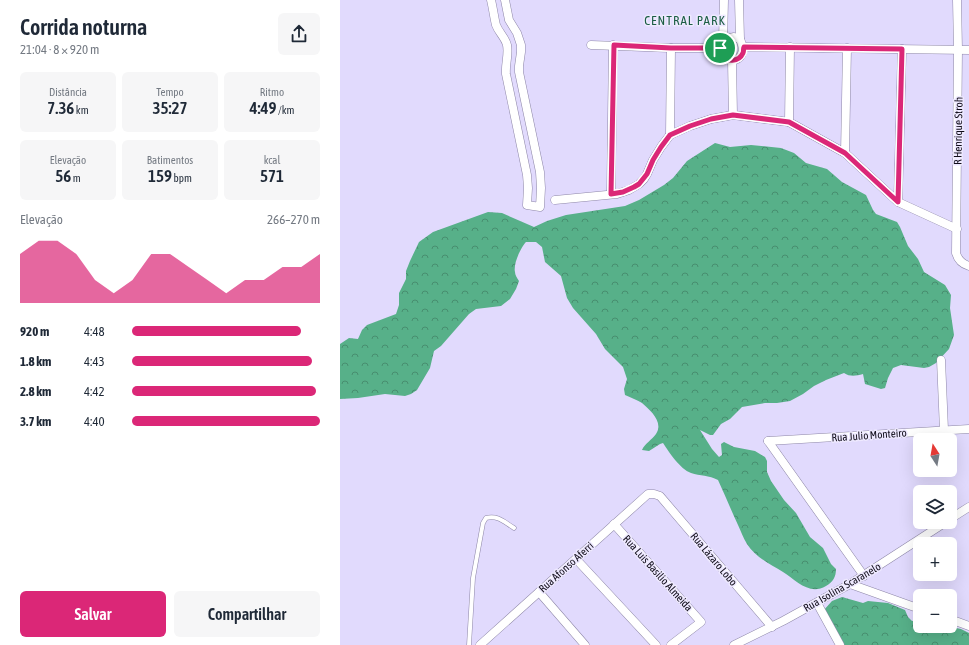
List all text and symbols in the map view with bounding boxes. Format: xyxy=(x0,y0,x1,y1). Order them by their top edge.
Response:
button: share xyxy=(278,13,320,55)
district label: CENTRAL PARK xyxy=(644,13,726,28)
text: Corrida noturna xyxy=(20,14,147,40)
pin xyxy=(703,31,737,65)
icon: arrive xyxy=(709,37,731,59)
text: 21:04 · 8 × 920 m xyxy=(20,42,99,57)
text: Distância xyxy=(49,86,87,98)
text: Tempo xyxy=(156,86,184,98)
text: Ritmo xyxy=(260,86,284,98)
street label: R Henrique Stroh xyxy=(951,97,965,165)
text: 7.36 xyxy=(47,98,74,118)
text: 35:27 xyxy=(153,98,188,118)
text: 4:49 xyxy=(250,98,277,118)
text: km xyxy=(74,104,89,116)
text: /km xyxy=(277,104,295,116)
text: Elevação xyxy=(50,154,86,166)
text: Batimentos xyxy=(147,154,193,166)
text: kcal xyxy=(264,154,280,166)
text: 56 xyxy=(55,166,71,186)
text: 159 xyxy=(148,166,172,186)
text: 571 xyxy=(260,166,284,186)
text: m xyxy=(71,172,81,184)
text: bpm xyxy=(172,172,192,184)
text: Elevação xyxy=(20,212,63,227)
text: 266–270 m xyxy=(267,212,320,227)
text: 920 m xyxy=(20,324,49,339)
text: 4:48 xyxy=(84,324,105,339)
text: 1.8 km xyxy=(20,354,51,369)
text: 4:43 xyxy=(84,354,105,369)
text: 2.8 km xyxy=(20,384,51,399)
text: 4:42 xyxy=(84,384,105,399)
text: 3.7 km xyxy=(20,414,51,429)
text: 4:40 xyxy=(84,414,105,429)
street label: Rua Julio Monteiro xyxy=(831,426,907,444)
north arrow xyxy=(913,433,957,477)
map controls xyxy=(913,433,957,633)
button: layers xyxy=(913,485,957,529)
street label: Rua Lázaro Lobo xyxy=(688,530,740,588)
street label: Rua Luis Basilio Almeida xyxy=(621,533,695,613)
button: + xyxy=(913,537,957,581)
street label: Rua Afonso Aferri xyxy=(536,539,596,595)
street label: Rua Isolina Scaranelo xyxy=(801,560,883,614)
button: − xyxy=(913,589,957,633)
button: Salvar xyxy=(20,591,166,637)
button: Compartilhar xyxy=(174,591,320,637)

